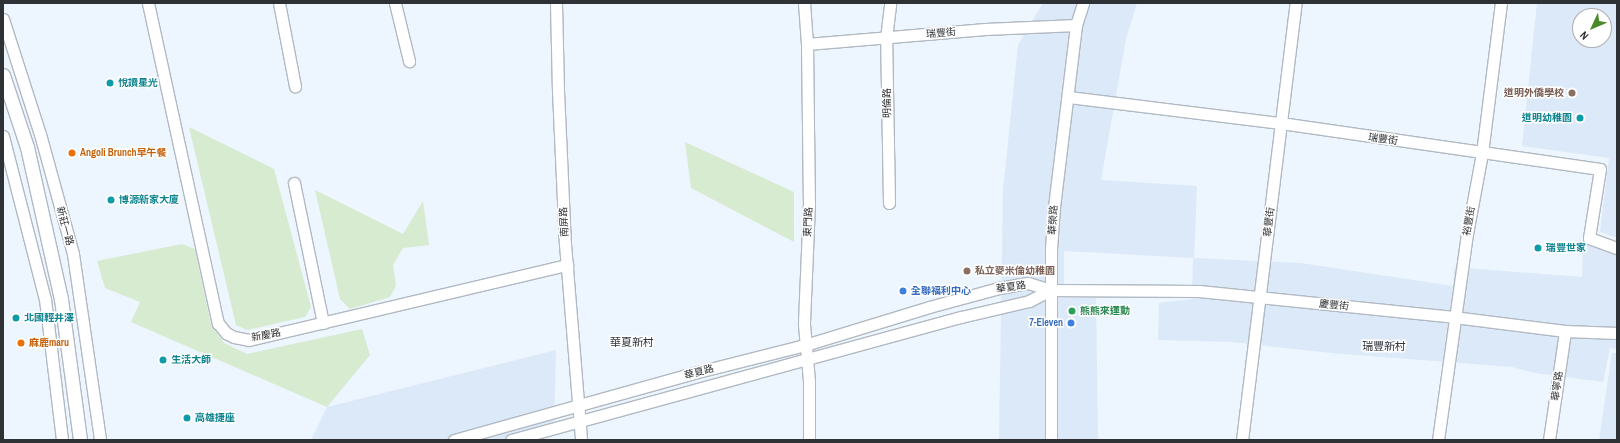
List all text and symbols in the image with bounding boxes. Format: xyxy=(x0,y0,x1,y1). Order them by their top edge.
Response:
north arrow xyxy=(1572,8,1612,48)
street label: 瑞豐街 xyxy=(926,26,956,40)
text: N xyxy=(1577,28,1591,43)
place label: 悅讀星光 xyxy=(118,77,158,89)
marker: 悅讀星光 xyxy=(105,78,115,88)
place label: 道明外僑學校 xyxy=(1504,87,1564,99)
street label: 明倫路 xyxy=(881,88,893,118)
marker: 道明外僑學校 xyxy=(1567,88,1577,98)
place label: 道明幼稚園 xyxy=(1522,112,1572,124)
marker: 道明幼稚園 xyxy=(1575,113,1585,123)
street label: 瑞豐街 xyxy=(1367,131,1399,147)
place label: Angoli Brunch早午餐 xyxy=(80,147,166,159)
marker: Angoli Brunch早午餐 xyxy=(67,148,77,158)
place label: 博源新家大廈 xyxy=(119,194,179,206)
marker: 博源新家大廈 xyxy=(106,195,116,205)
street label: 新莊一路 xyxy=(54,205,76,247)
street label: 華榮路 xyxy=(1046,205,1060,235)
street label: 裕豐街 xyxy=(1460,205,1478,237)
street label: 華豐街 xyxy=(1261,206,1277,238)
street label: 南屏路 xyxy=(557,207,571,237)
street label: 東門路 xyxy=(801,207,815,237)
place label: 瑞豐世家 xyxy=(1546,242,1586,254)
marker: 瑞豐世家 xyxy=(1533,243,1543,253)
place label: 私立麥米倫幼稚園 xyxy=(975,265,1055,277)
marker: 私立麥米倫幼稚園 xyxy=(962,266,972,276)
street label: 華夏路 xyxy=(995,279,1027,295)
place label: 全聯福利中心 xyxy=(911,285,971,297)
marker: 全聯福利中心 xyxy=(898,286,908,296)
street label: 慶豐街 xyxy=(1318,297,1350,313)
place label: 熊熊來運動 xyxy=(1080,305,1130,317)
marker: 熊熊來運動 xyxy=(1067,306,1077,316)
place label: 北國輕井澤 xyxy=(24,312,74,324)
marker: 北國輕井澤 xyxy=(11,313,21,323)
place label: 7-Eleven xyxy=(1029,317,1063,329)
marker: 7-Eleven xyxy=(1066,318,1076,328)
street label: 新慶路 xyxy=(250,326,282,344)
district label: 華夏新村 xyxy=(610,335,654,349)
place label: 麻鹿maru xyxy=(29,337,69,349)
marker: 麻鹿maru xyxy=(16,338,26,348)
district label: 瑞豐新村 xyxy=(1362,339,1406,353)
place label: 生活大師 xyxy=(171,354,211,366)
marker: 生活大師 xyxy=(158,355,168,365)
street label: 華夏路 xyxy=(683,362,715,382)
street label: 華寧路 xyxy=(1549,370,1565,402)
place label: 高雄捷座 xyxy=(195,412,235,424)
marker: 高雄捷座 xyxy=(182,413,192,423)

